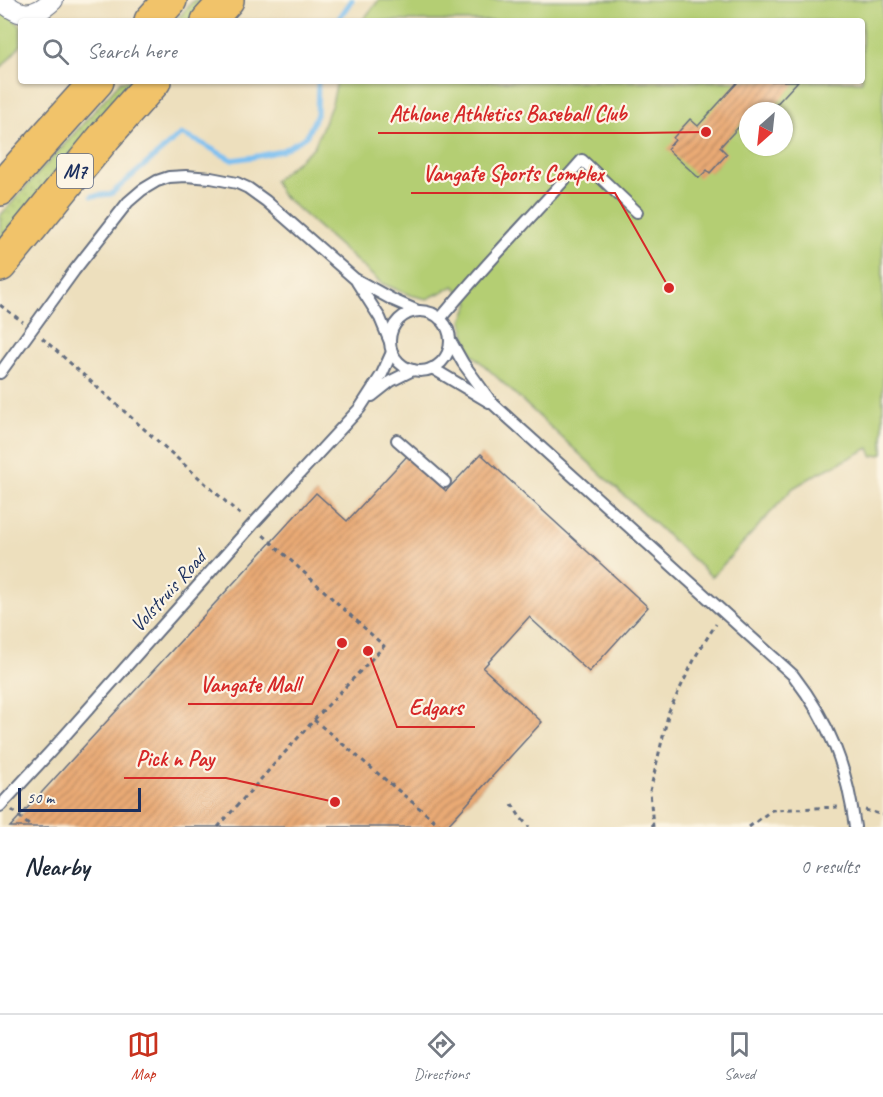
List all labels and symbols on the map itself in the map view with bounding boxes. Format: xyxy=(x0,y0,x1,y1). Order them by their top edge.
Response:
callout: Athlone Athletics Baseball Club xyxy=(378,93,638,133)
text: Athlone Athletics Baseball Club xyxy=(390,100,629,128)
north arrow xyxy=(739,102,793,156)
callout: Vangate Sports Complex xyxy=(411,153,615,193)
road number: M7 xyxy=(57,154,93,188)
text: Vangate Sports Complex xyxy=(422,160,606,188)
street label: Volstruis Road xyxy=(124,543,213,637)
callout: Vangate Mall xyxy=(188,664,312,704)
text: Vangate Mall xyxy=(200,671,304,699)
callout: Edgars xyxy=(397,687,475,727)
text: Edgars xyxy=(409,694,465,722)
callout: Pick n Pay xyxy=(124,738,226,778)
text: Pick n Pay xyxy=(136,745,217,773)
scale bar xyxy=(18,785,141,812)

